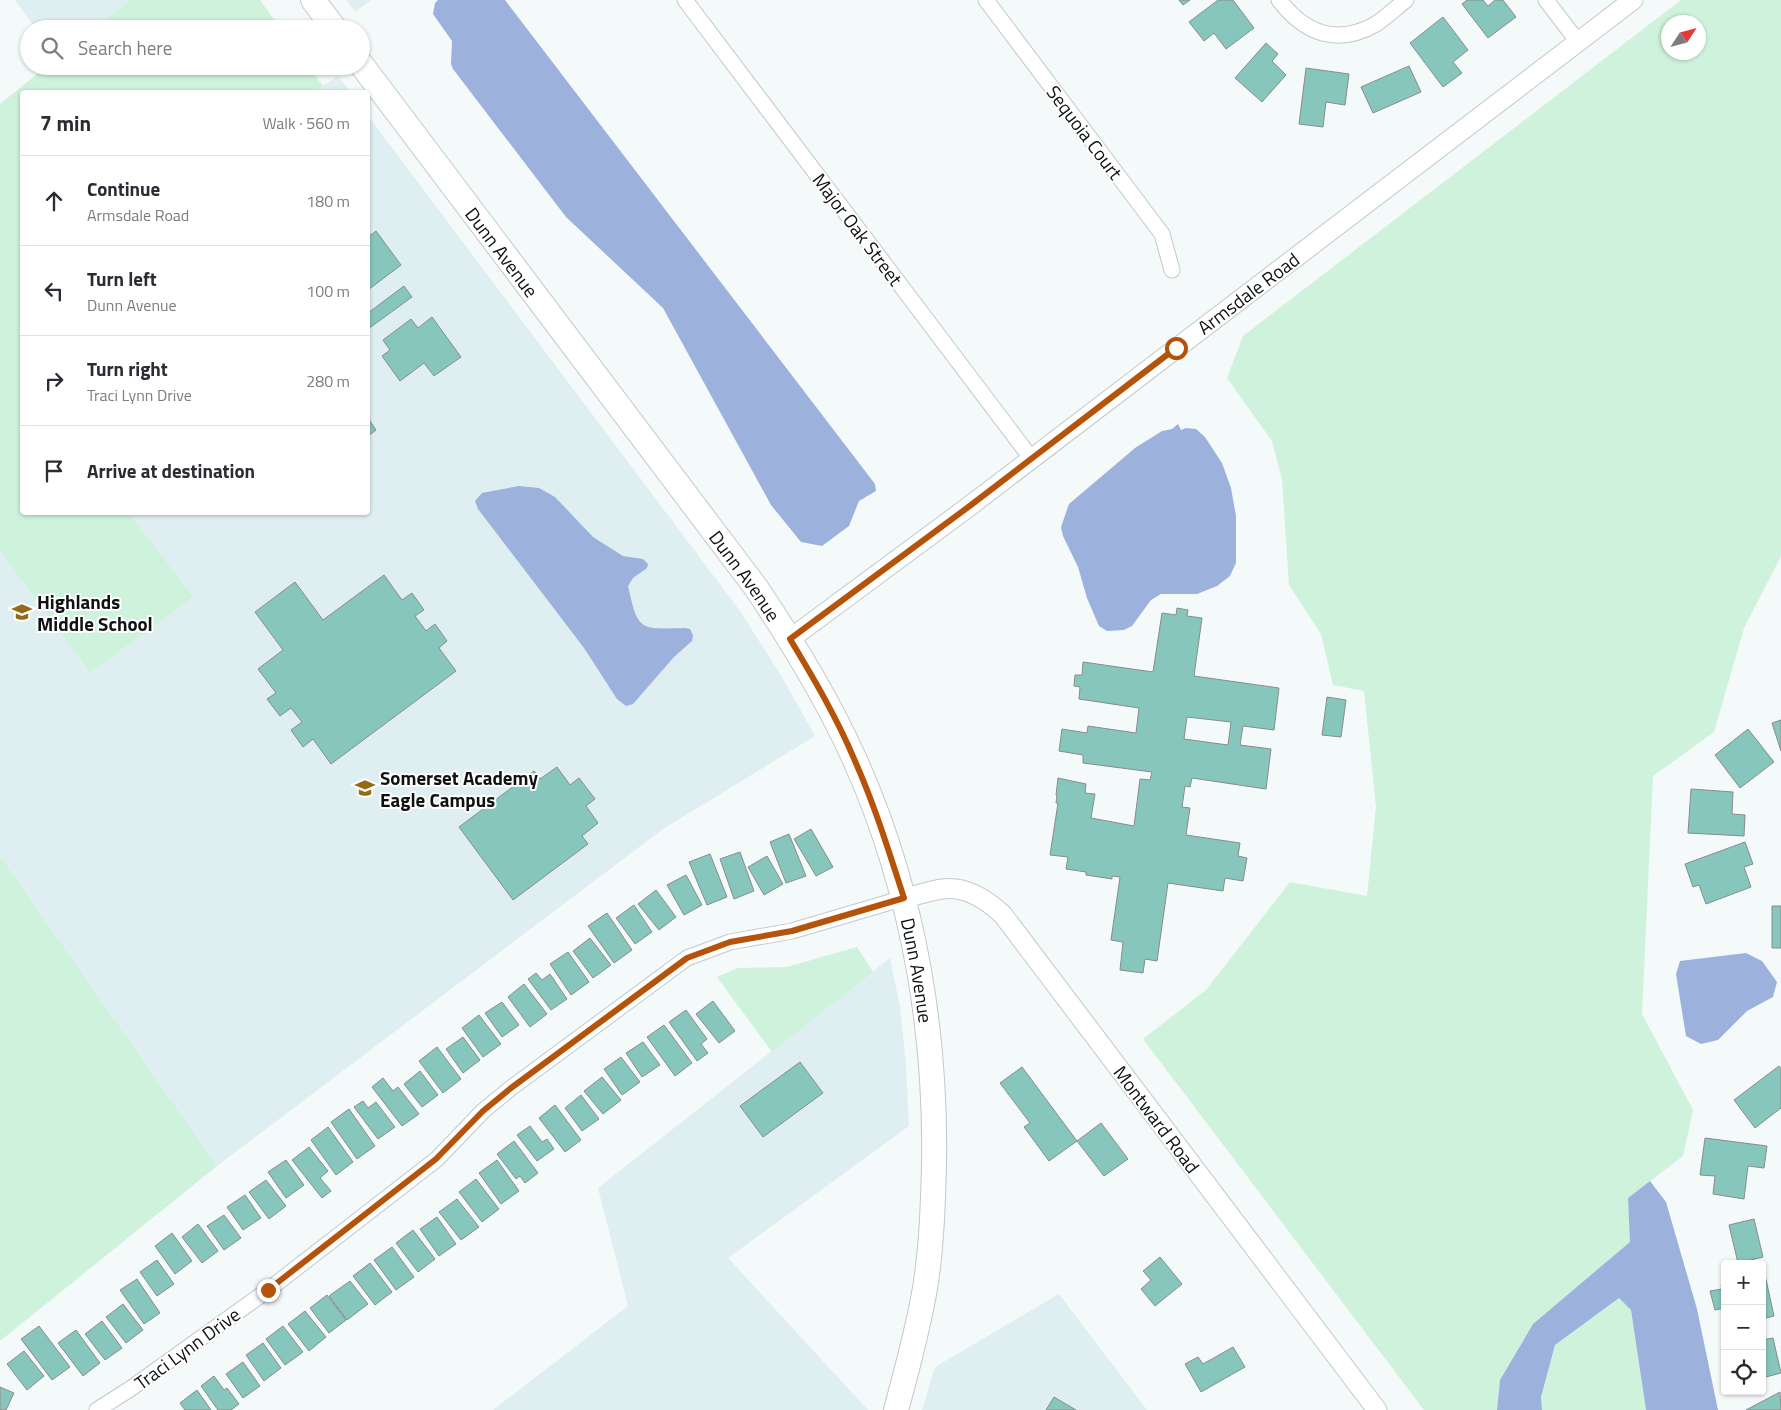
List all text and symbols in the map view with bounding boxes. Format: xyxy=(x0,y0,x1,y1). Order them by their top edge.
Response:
north arrow xyxy=(1661,15,1706,60)
search box xyxy=(20,20,370,75)
text: Search here xyxy=(78,33,172,62)
icon: search xyxy=(38,34,66,62)
street label: Sequoia Court xyxy=(1040,79,1130,185)
text: 7 min xyxy=(40,107,91,139)
text: Walk · 560 m xyxy=(262,111,350,135)
street label: Major Oak Street xyxy=(806,166,910,292)
text: Continue xyxy=(87,174,160,203)
icon: ahead xyxy=(40,187,68,215)
text: 180 m xyxy=(306,189,350,213)
street label: Dunn Avenue xyxy=(459,200,546,303)
text: Armsdale Road xyxy=(87,203,189,227)
street label: Armsdale Road xyxy=(1191,245,1305,341)
text: Turn left xyxy=(87,264,157,293)
icon: left xyxy=(40,277,68,305)
text: 100 m xyxy=(306,279,350,303)
text: Dunn Avenue xyxy=(87,293,177,317)
route start xyxy=(1165,337,1188,360)
text: Turn right xyxy=(87,354,168,383)
icon: right xyxy=(40,367,68,395)
text: 280 m xyxy=(306,369,350,393)
text: Traci Lynn Drive xyxy=(87,383,192,407)
text: Arrive at destination xyxy=(87,456,255,485)
icon: arrive xyxy=(40,457,68,485)
street label: Dunn Avenue xyxy=(703,524,789,627)
place label: Highlands Middle School xyxy=(37,587,153,638)
school or university icon: Highlands Middle School xyxy=(11,601,33,623)
place label: Somerset Academy Eagle Campus xyxy=(380,763,538,814)
school or university icon: Somerset Academy Eagle Campus xyxy=(354,777,376,799)
street label: Dunn Avenue xyxy=(894,915,941,1024)
street label: Montward Road xyxy=(1107,1059,1207,1179)
map controls xyxy=(1721,1260,1766,1395)
button: + xyxy=(1721,1260,1766,1305)
route end xyxy=(257,1279,280,1302)
street label: Traci Lynn Drive xyxy=(128,1300,246,1396)
button: − xyxy=(1721,1305,1766,1350)
button: locate xyxy=(1721,1350,1766,1395)

